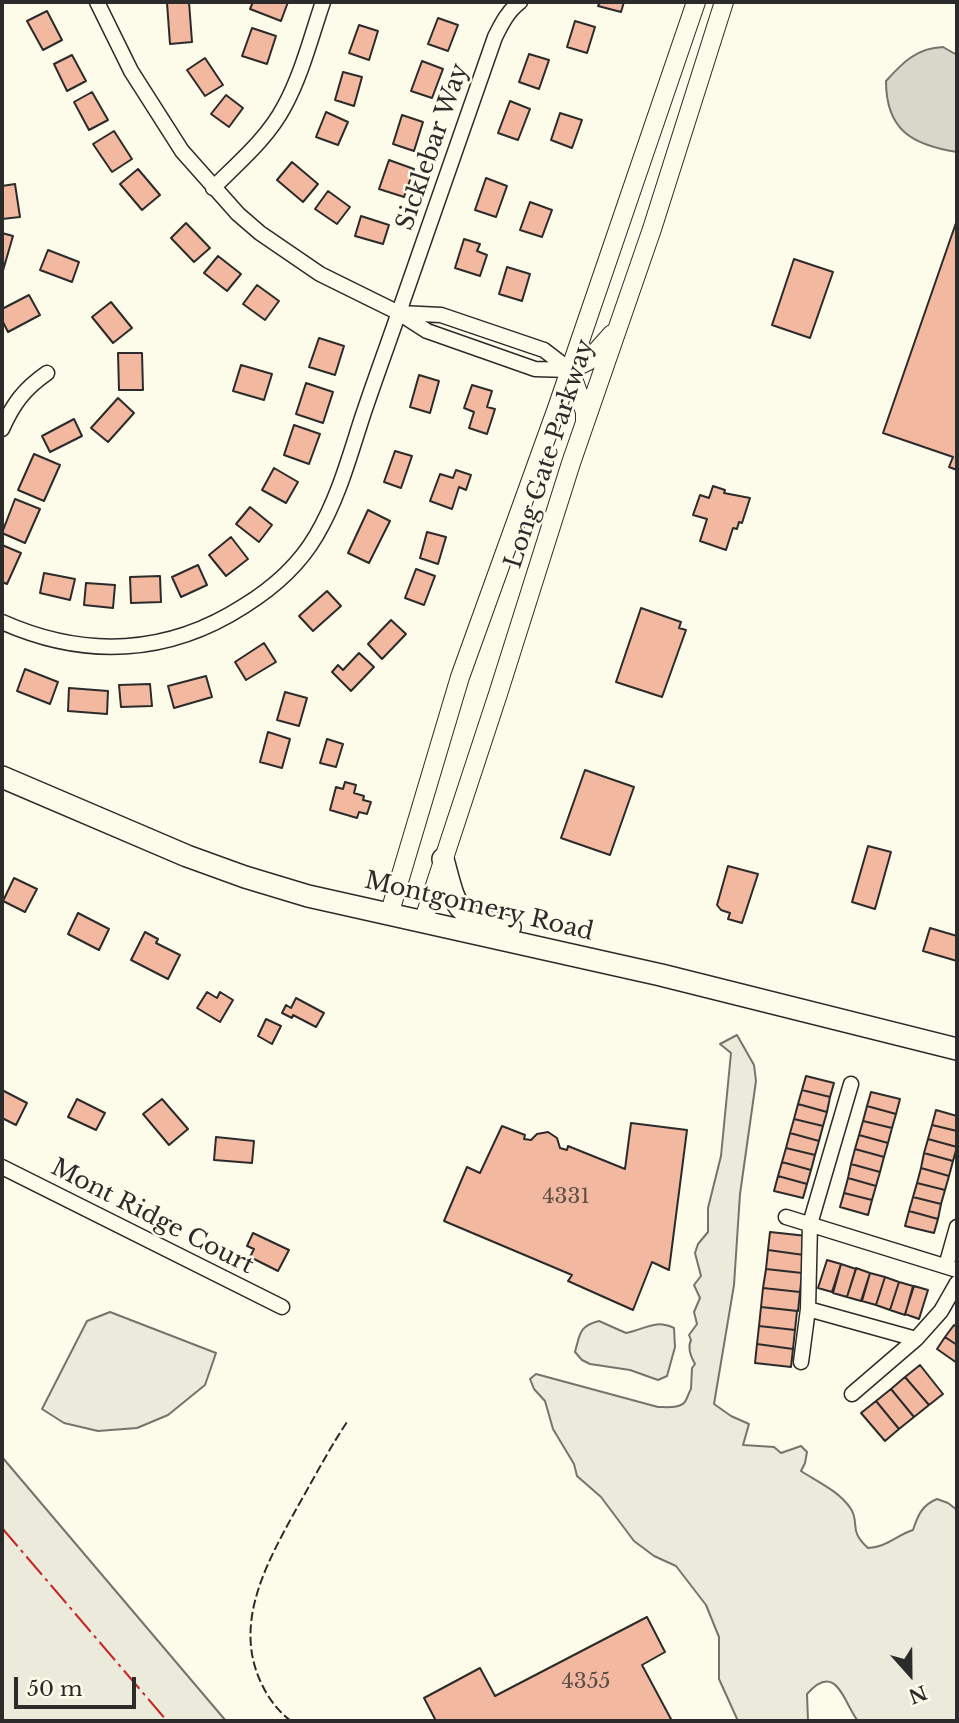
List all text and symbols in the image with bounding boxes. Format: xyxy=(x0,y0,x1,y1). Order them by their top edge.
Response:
street label: Sicklebar Way xyxy=(391,60,475,234)
street label: Long Gate Parkway xyxy=(499,336,601,572)
street label: Montgomery Road xyxy=(362,867,596,947)
street label: Mont Ridge Court xyxy=(46,1153,258,1281)
house number: 4331 xyxy=(542,1184,590,1210)
north arrow xyxy=(875,1639,945,1709)
scale bar xyxy=(18,1664,140,1708)
house number: 4355 xyxy=(561,1669,611,1695)
text: 50 m xyxy=(27,1676,82,1702)
text: N xyxy=(905,1680,930,1708)

